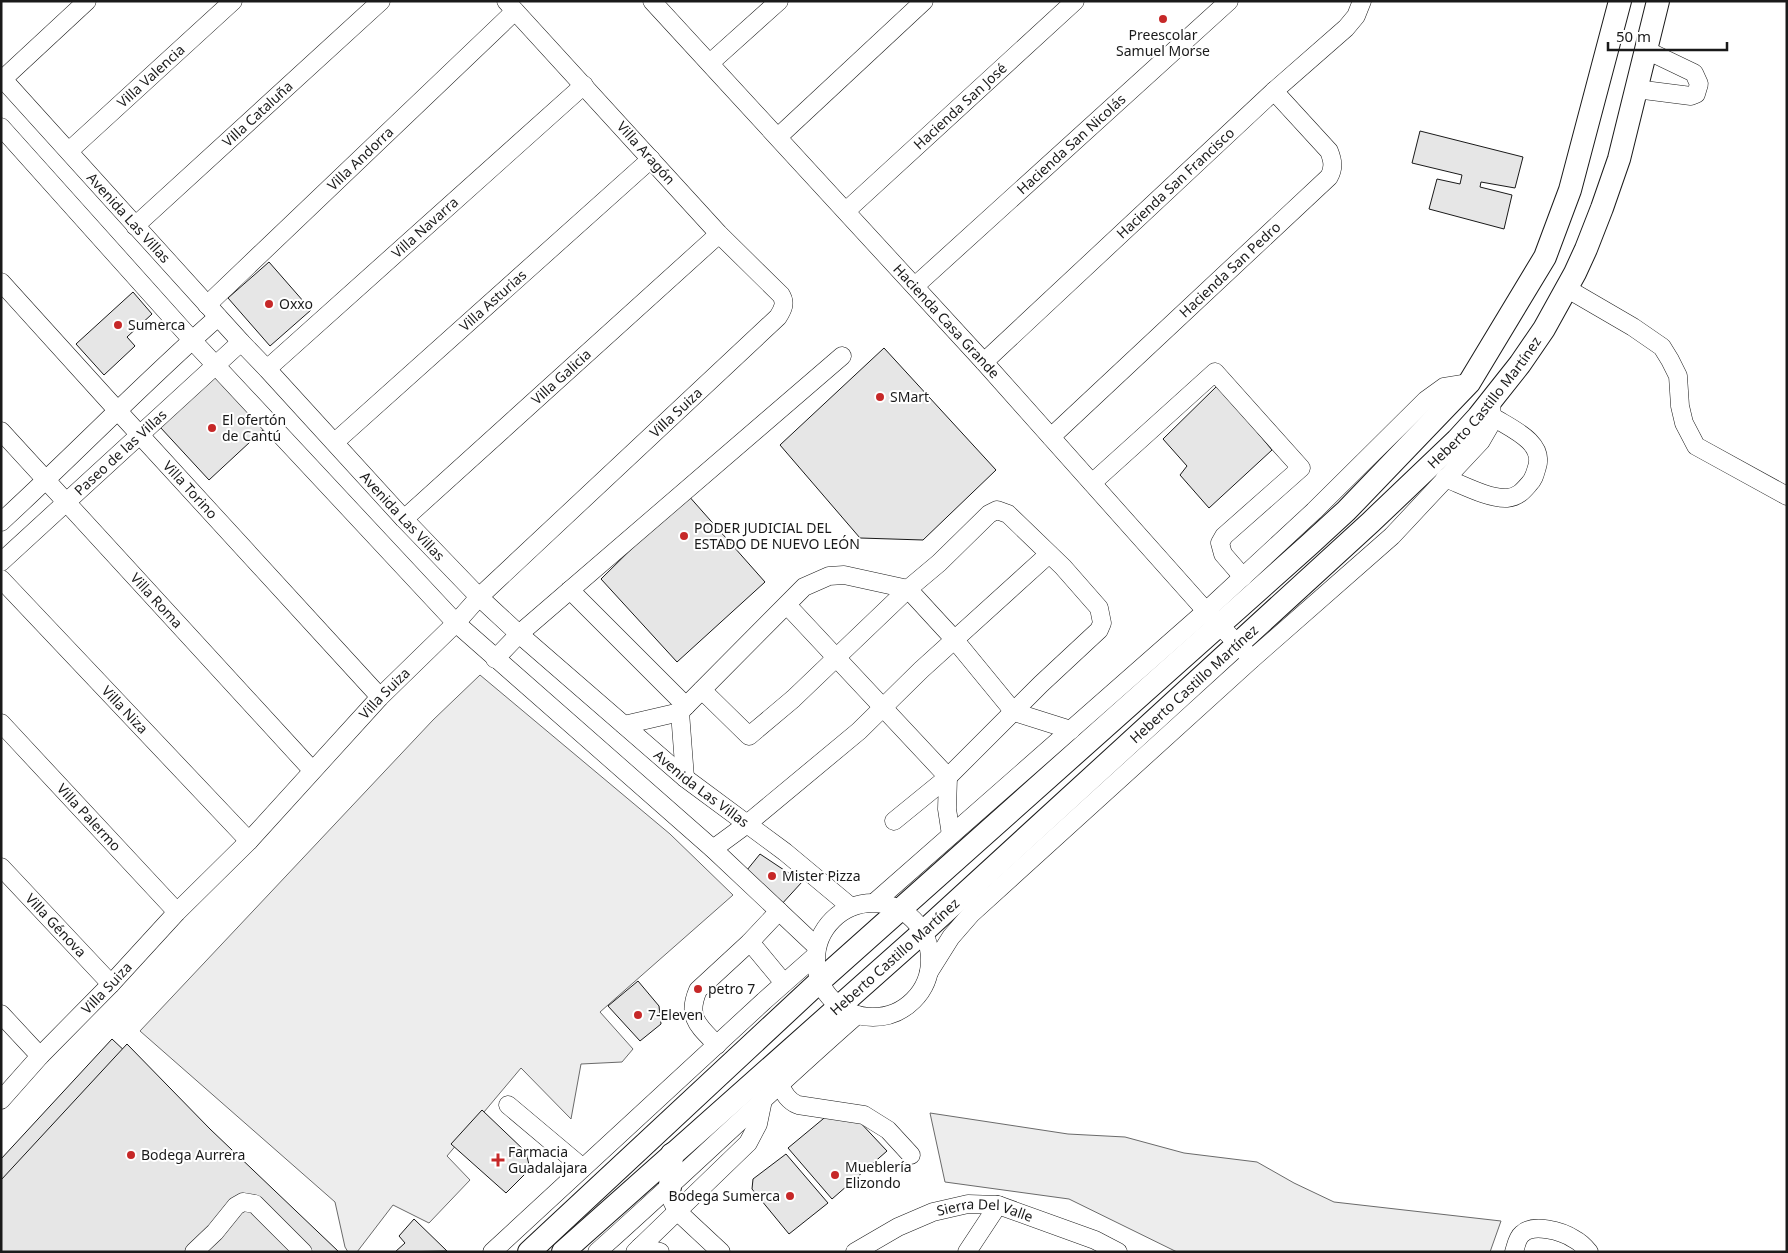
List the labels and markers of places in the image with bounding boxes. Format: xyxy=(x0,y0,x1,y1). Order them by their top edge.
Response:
marker: Preescolar Samuel Morse xyxy=(1157,13,1169,25)
place label: Preescolar Samuel Morse xyxy=(1116,25,1210,60)
place label: Oxxo xyxy=(279,294,313,313)
marker: Oxxo xyxy=(263,298,275,310)
place label: Sumerca xyxy=(128,315,185,334)
marker: Sumerca xyxy=(112,319,124,331)
place label: SMart xyxy=(890,387,929,406)
marker: SMart xyxy=(874,391,886,403)
place label: El ofertón de Cantú xyxy=(222,410,286,445)
marker: El ofertón de Cantú xyxy=(206,422,218,434)
place label: PODER JUDICIAL DEL ESTADO DE NUEVO LEÓN xyxy=(694,518,860,553)
marker: PODER JUDICIAL DEL ESTADO DE NUEVO LEÓN xyxy=(678,530,690,542)
place label: Mister Pizza xyxy=(782,866,860,885)
marker: Mister Pizza xyxy=(766,870,778,882)
place label: petro 7 xyxy=(708,979,755,998)
marker: petro 7 xyxy=(692,983,704,995)
place label: 7-Eleven xyxy=(648,1005,703,1024)
marker: 7-Eleven xyxy=(632,1009,644,1021)
place label: Farmacia Guadalajara xyxy=(508,1142,587,1177)
place label: Bodega Aurrera xyxy=(141,1145,245,1164)
marker: Bodega Aurrera xyxy=(125,1149,137,1161)
marker: Farmacia Guadalajara xyxy=(492,1154,504,1166)
place label: Mueblería Elizondo xyxy=(845,1157,912,1192)
marker: Mueblería Elizondo xyxy=(829,1169,841,1181)
place label: Bodega Sumerca xyxy=(668,1186,780,1205)
marker: Bodega Sumerca xyxy=(784,1190,796,1202)

